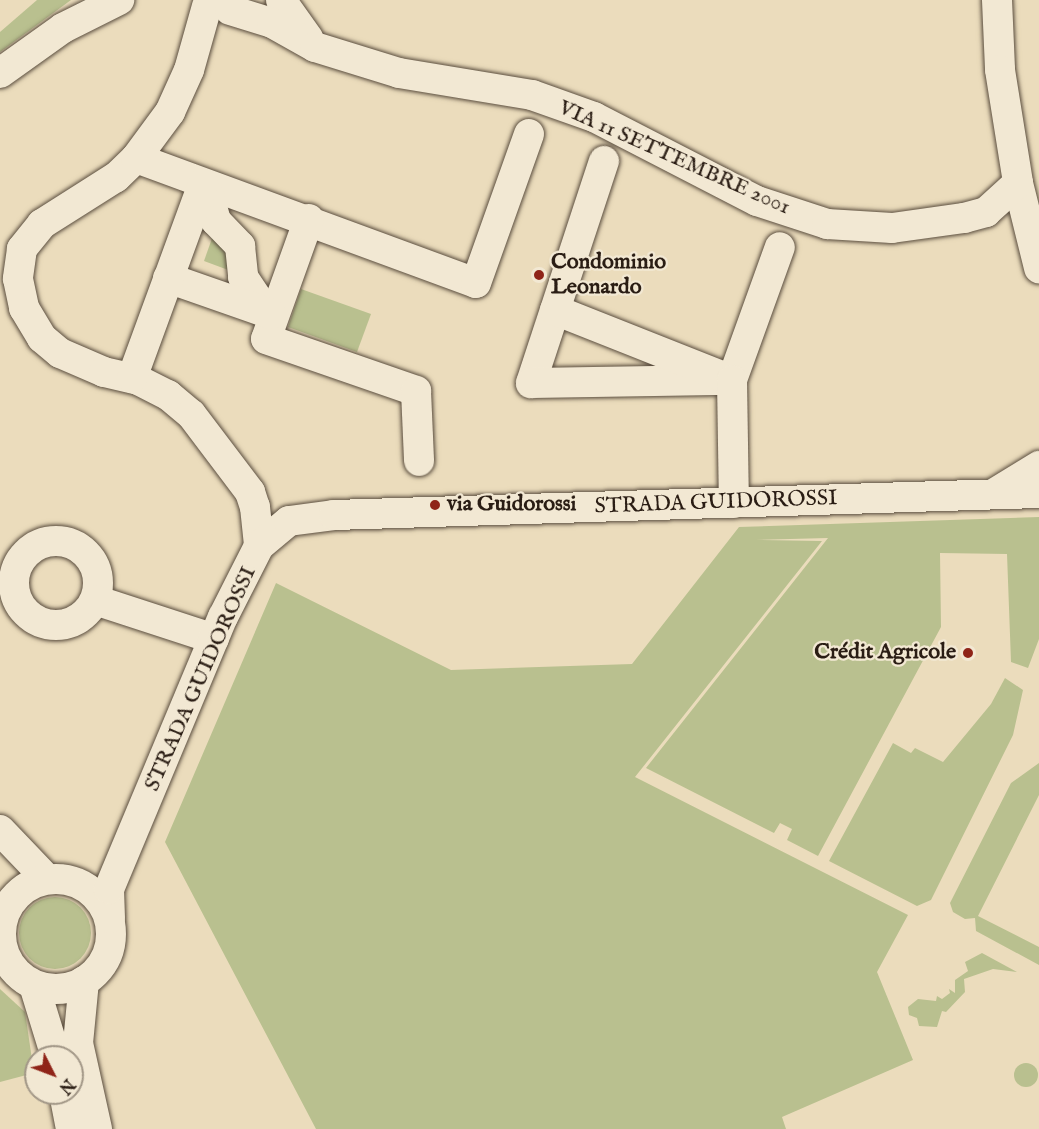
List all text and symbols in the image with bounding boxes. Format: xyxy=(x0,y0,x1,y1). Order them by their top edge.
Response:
street label: VIA 11 SETTEMBRE 2001 xyxy=(554,95,794,221)
place label: Condominio Leonardo xyxy=(551,249,666,300)
marker: Condominio Leonardo xyxy=(532,268,546,282)
street label: STRADA GUIDOROSSI xyxy=(594,486,838,520)
place label: via Guidorossi xyxy=(447,492,576,518)
marker: via Guidorossi xyxy=(428,498,442,512)
street label: STRADA GUIDOROSSI xyxy=(139,563,263,795)
place label: Crédit Agricole xyxy=(814,640,956,666)
marker: Crédit Agricole xyxy=(961,646,975,660)
north arrow xyxy=(24,1045,84,1105)
text: N xyxy=(54,1074,78,1098)

